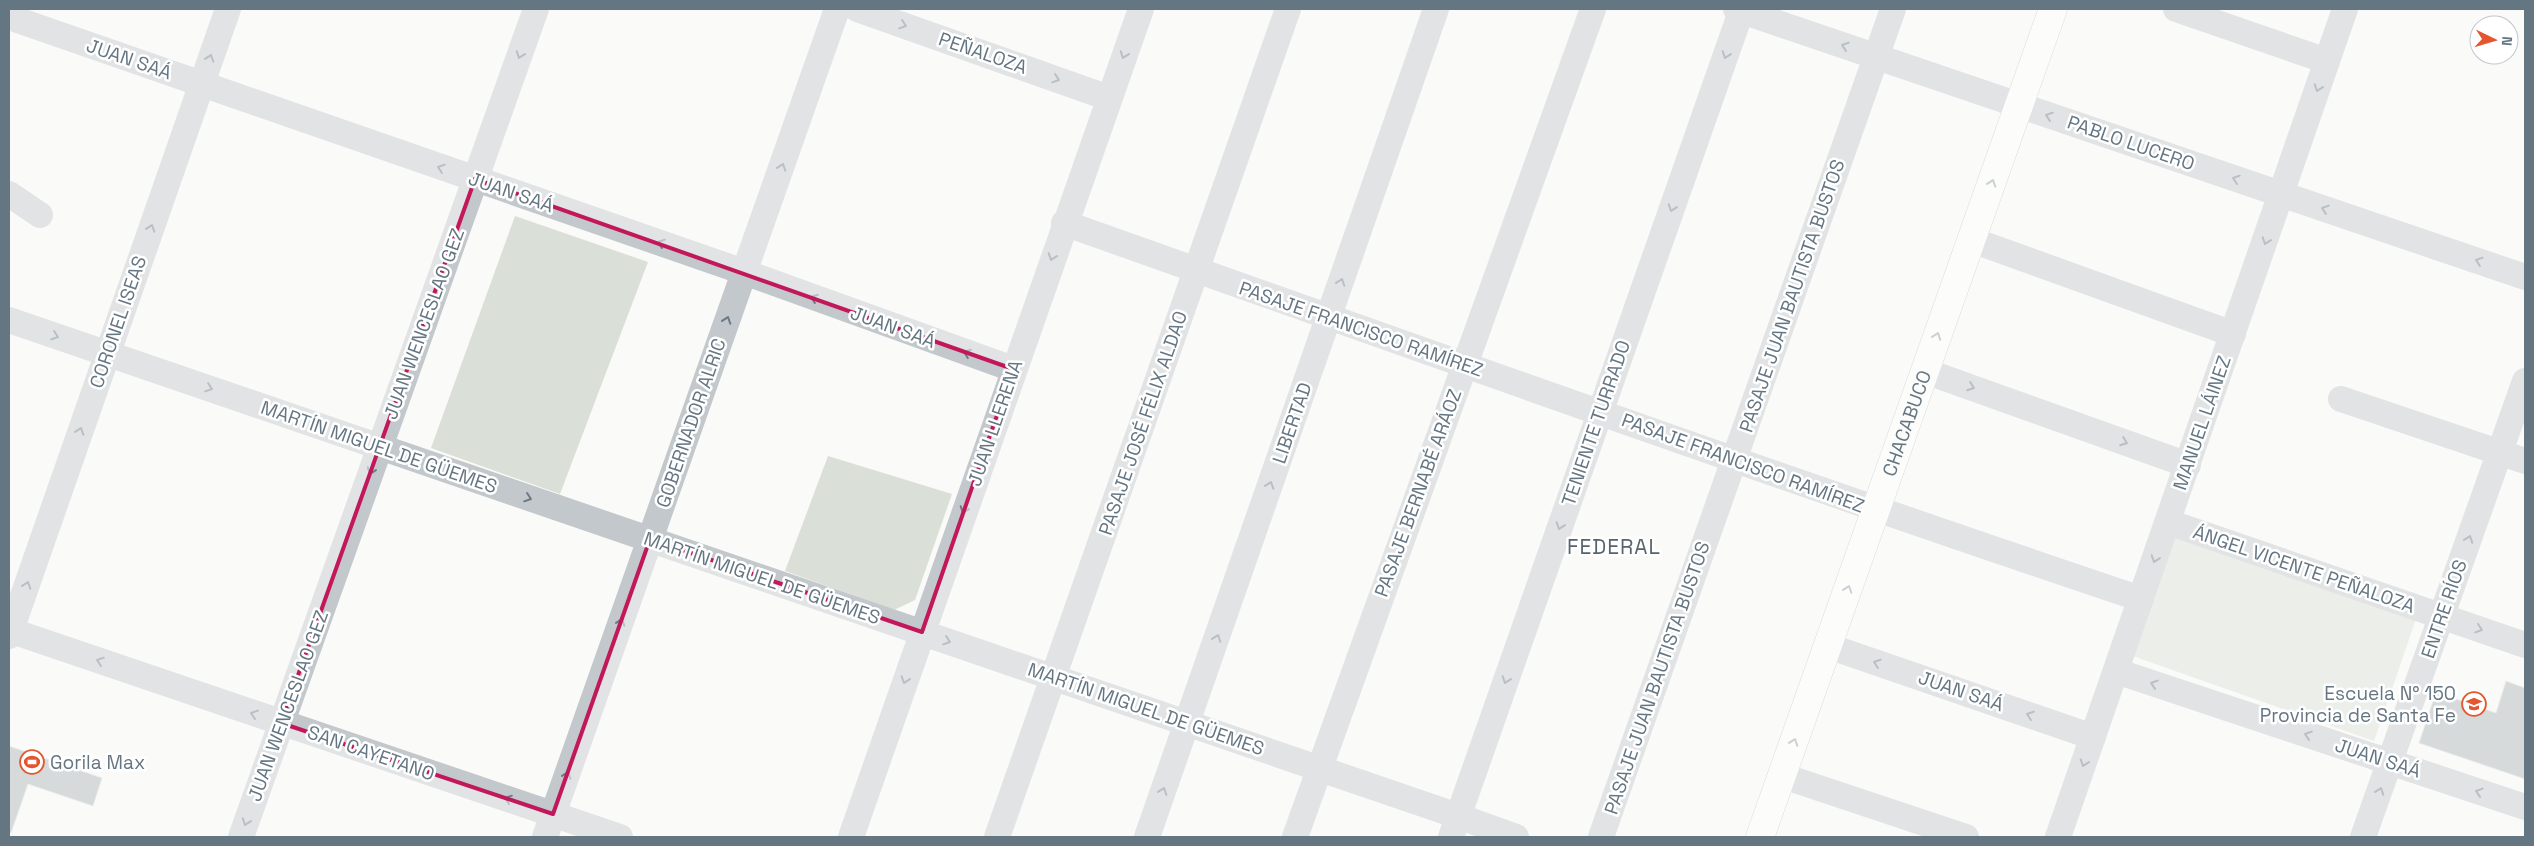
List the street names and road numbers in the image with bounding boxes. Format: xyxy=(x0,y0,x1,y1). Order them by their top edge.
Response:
street label: PEÑALOZA xyxy=(935,26,1031,80)
street label: JUAN SAÁ xyxy=(83,33,175,85)
street label: PABLO LUCERO xyxy=(2064,110,2198,176)
street label: PASAJE JUAN BAUTISTA BUSTOS xyxy=(1733,156,1851,436)
street label: JUAN SAÁ xyxy=(465,166,557,218)
street label: JUAN WENCESLAO GEZ xyxy=(378,225,470,423)
street label: CORONEL ISEAS xyxy=(84,253,152,391)
street label: PASAJE FRANCISCO RAMÍREZ xyxy=(1236,275,1486,383)
street label: JUAN SAÁ xyxy=(847,300,939,354)
street label: PASAJE JOSÉ FÉLIX ALDAO xyxy=(1093,308,1193,538)
street label: GOBERNADOR ALRIC xyxy=(650,335,732,511)
street label: TENIENTE TURRADO xyxy=(1556,337,1636,509)
street label: MANUEL LÁINEZ xyxy=(2167,353,2237,493)
street label: JUAN LLERENA xyxy=(962,357,1028,489)
street label: CHACABUCO xyxy=(1876,367,1937,479)
street label: LIBERTAD xyxy=(1266,379,1318,467)
street label: PASAJE BERNABÉ ARÁOZ xyxy=(1369,386,1467,600)
street label: MARTÍN MIGUEL DE GÜEMES xyxy=(258,395,500,499)
street label: PASAJE FRANCISCO RAMÍREZ xyxy=(1618,407,1868,519)
street label: ÁNGEL VICENTE PEÑALOZA xyxy=(2190,519,2418,619)
street label: MARTÍN MIGUEL DE GÜEMES xyxy=(641,526,883,630)
street label: PASAJE JUAN BAUTISTA BUSTOS xyxy=(1598,538,1716,818)
street label: ENTRE RÍOS xyxy=(2415,556,2473,662)
street label: JUAN WENCESLAO GEZ xyxy=(242,607,334,805)
street label: MARTÍN MIGUEL DE GÜEMES xyxy=(1025,657,1267,761)
street label: JUAN SAÁ xyxy=(1915,665,2007,717)
street label: SAN CAYETANO xyxy=(304,720,438,786)
street label: JUAN SAÁ xyxy=(2332,732,2424,784)

